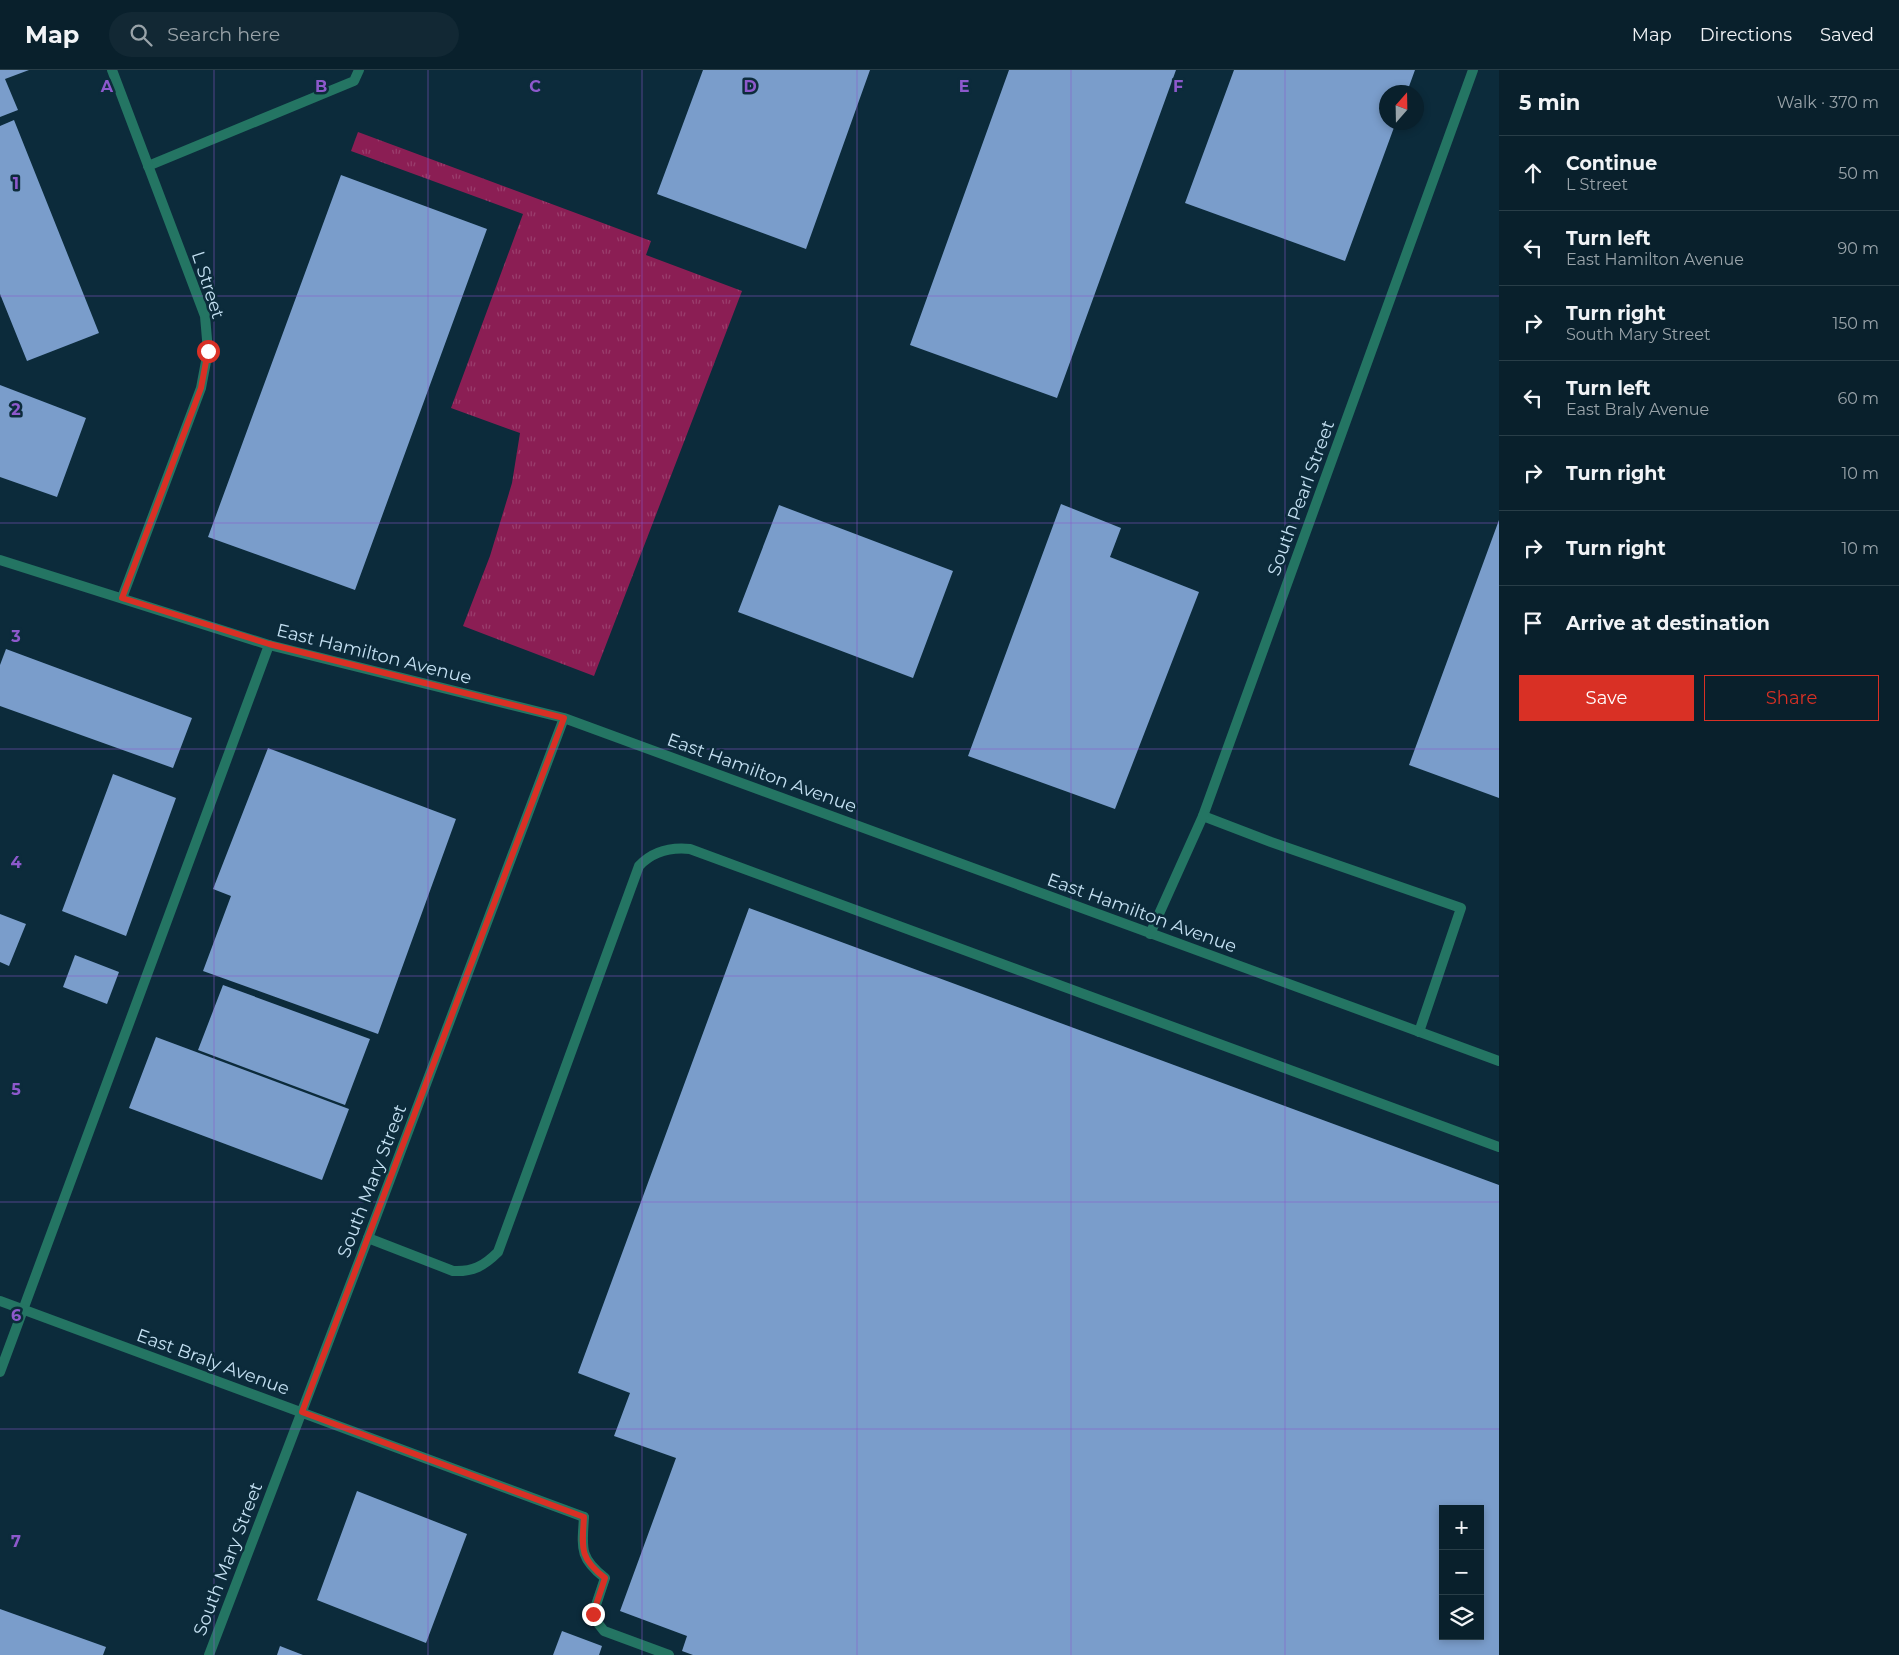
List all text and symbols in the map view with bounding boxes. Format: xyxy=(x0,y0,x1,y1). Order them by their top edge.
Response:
search box xyxy=(109,12,459,57)
text: Map xyxy=(25,20,79,49)
icon: search xyxy=(127,21,155,49)
text: Search here xyxy=(167,23,280,46)
text: Map xyxy=(1632,24,1672,46)
text: Directions xyxy=(1700,24,1792,46)
text: Saved xyxy=(1820,24,1874,46)
text: A xyxy=(100,77,114,96)
text: B xyxy=(315,77,327,96)
text: C xyxy=(529,77,541,96)
text: D xyxy=(743,77,757,96)
text: E xyxy=(959,77,969,96)
text: F xyxy=(1173,77,1183,96)
north arrow xyxy=(1379,85,1424,130)
text: 5 min xyxy=(1519,90,1580,115)
text: Walk · 370 m xyxy=(1777,93,1879,112)
text: Continue xyxy=(1566,152,1657,175)
icon: ahead xyxy=(1519,159,1547,187)
text: 50 m xyxy=(1838,164,1879,183)
text: 1 xyxy=(13,174,19,193)
text: L Street xyxy=(1566,175,1628,194)
text: Turn left xyxy=(1566,227,1651,250)
icon: left xyxy=(1519,234,1547,262)
text: 90 m xyxy=(1837,239,1879,258)
street label: L Street xyxy=(187,248,229,322)
text: East Hamilton Avenue xyxy=(1566,250,1744,269)
text: Turn right xyxy=(1566,302,1666,325)
icon: right xyxy=(1519,309,1547,337)
text: 150 m xyxy=(1832,314,1879,333)
text: South Mary Street xyxy=(1566,325,1710,344)
route start xyxy=(197,340,220,363)
text: Turn left xyxy=(1566,377,1651,400)
icon: left xyxy=(1519,384,1547,412)
text: 60 m xyxy=(1837,389,1879,408)
text: 2 xyxy=(11,400,21,419)
text: East Braly Avenue xyxy=(1566,400,1709,419)
street label: South Pearl Street xyxy=(1263,417,1339,579)
icon: right xyxy=(1519,459,1547,487)
text: Turn right xyxy=(1566,462,1666,485)
text: 10 m xyxy=(1841,464,1879,483)
icon: right xyxy=(1519,534,1547,562)
text: Turn right xyxy=(1566,537,1666,560)
text: 10 m xyxy=(1841,539,1879,558)
icon: arrive xyxy=(1519,609,1547,637)
text: Arrive at destination xyxy=(1566,612,1770,635)
street label: East Hamilton Avenue xyxy=(274,619,474,689)
text: 3 xyxy=(10,627,21,646)
button: Save xyxy=(1519,675,1694,721)
button: Share xyxy=(1704,675,1879,721)
street label: East Hamilton Avenue xyxy=(664,728,860,818)
text: 4 xyxy=(10,853,22,872)
street label: East Hamilton Avenue xyxy=(1044,868,1240,958)
text: 5 xyxy=(11,1080,21,1099)
street label: South Mary Street xyxy=(333,1101,411,1261)
text: 6 xyxy=(11,1306,21,1325)
street label: East Braly Avenue xyxy=(134,1324,293,1400)
street label: South Mary Street xyxy=(189,1479,267,1639)
map controls xyxy=(1439,1505,1484,1640)
button: + xyxy=(1439,1505,1484,1550)
text: 7 xyxy=(11,1532,21,1551)
button: − xyxy=(1439,1550,1484,1595)
button: layers xyxy=(1439,1595,1484,1640)
route end xyxy=(582,1603,605,1626)

